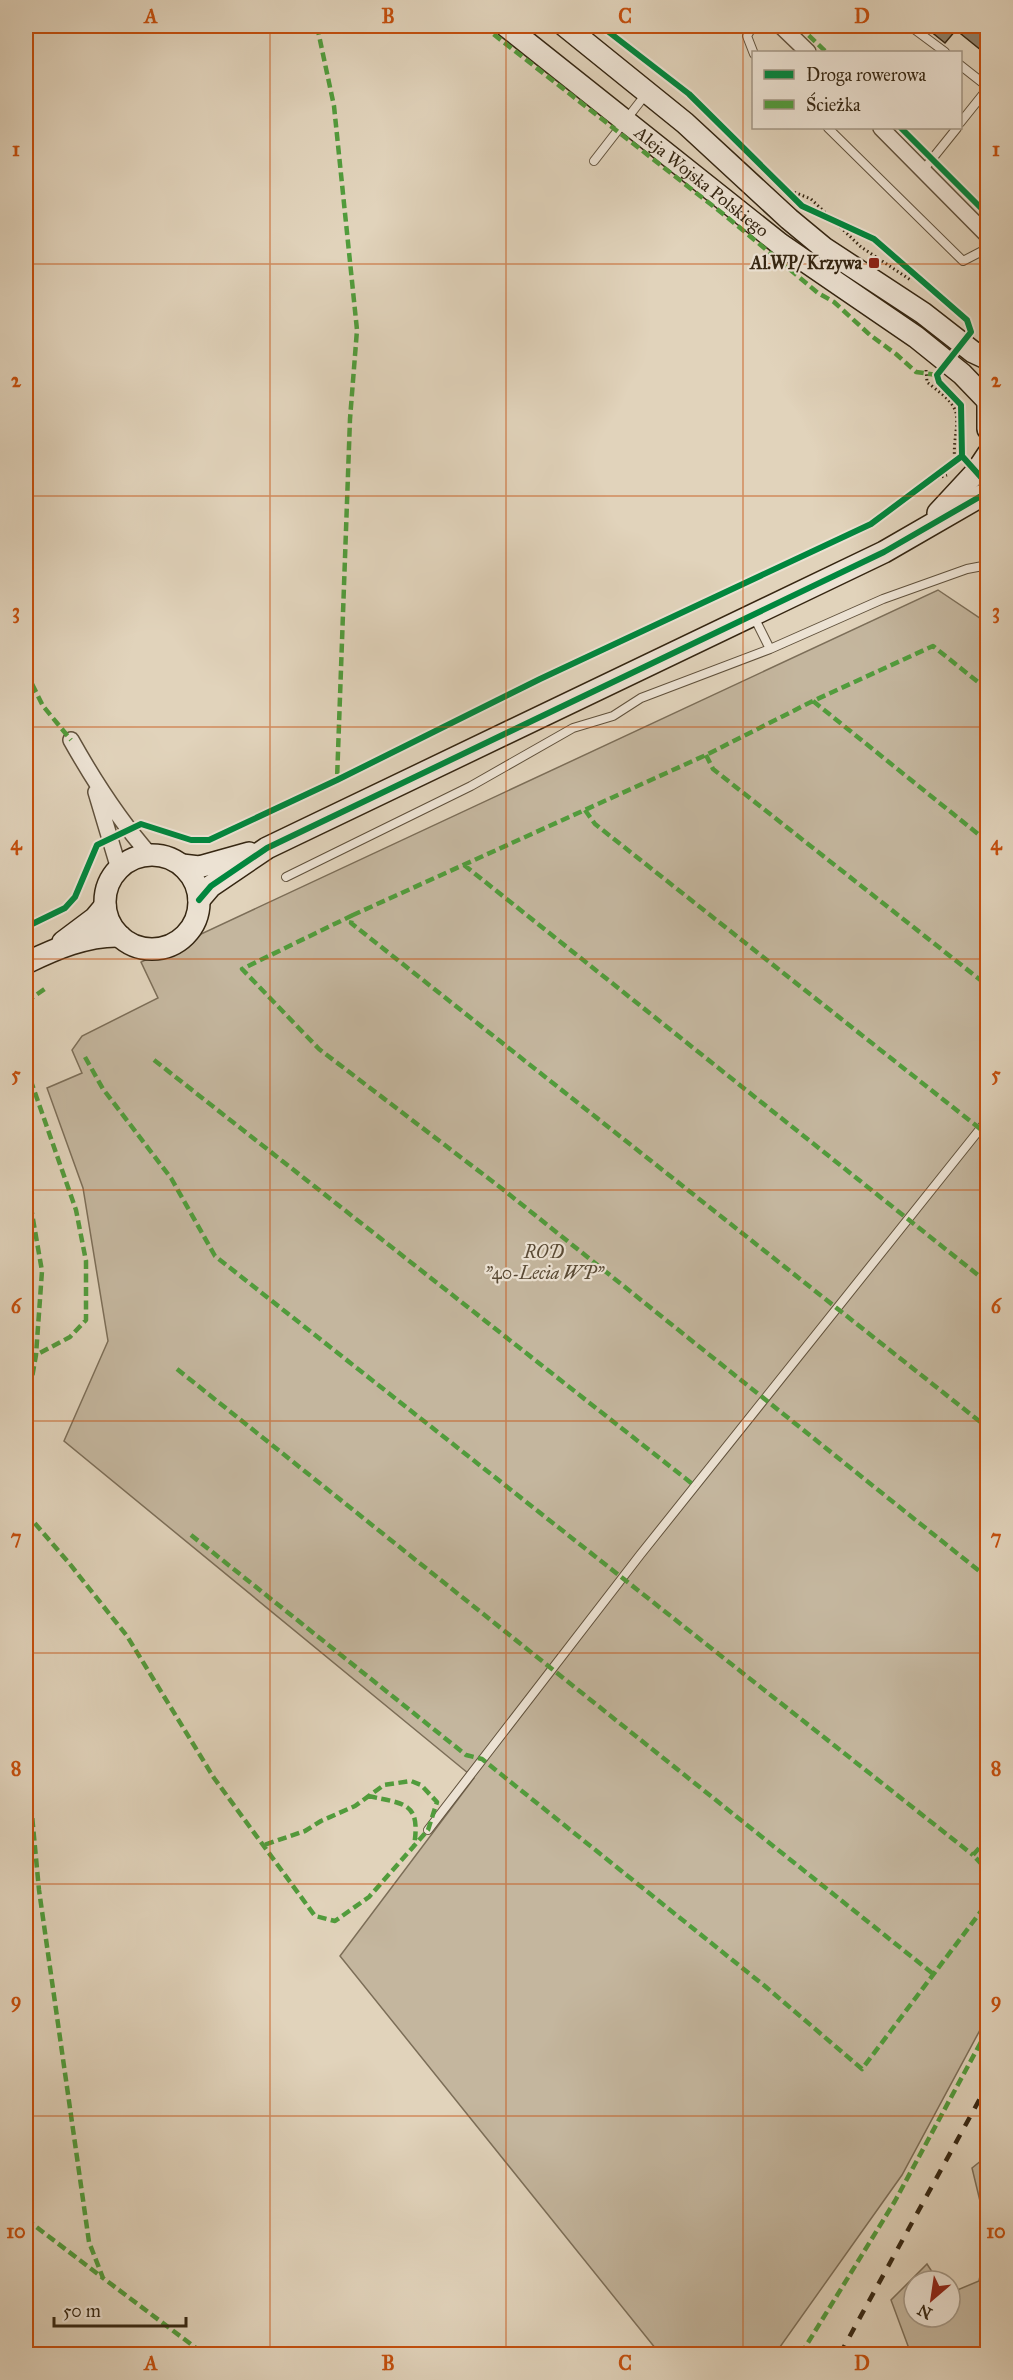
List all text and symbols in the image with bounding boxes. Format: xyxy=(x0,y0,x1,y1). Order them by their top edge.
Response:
text: A xyxy=(142,4,158,28)
text: B xyxy=(381,4,395,28)
text: C xyxy=(618,4,632,28)
text: D xyxy=(854,4,870,28)
legend xyxy=(752,51,962,129)
text: Droga rowerowa xyxy=(806,64,926,87)
text: Ścieżka xyxy=(806,92,861,116)
street label: Aleja Wojska Polskiego xyxy=(629,121,773,242)
text: 1 xyxy=(12,137,20,161)
text: 1 xyxy=(992,137,1000,161)
place label: Al.WP/ Krzywa xyxy=(749,252,862,275)
marker: Al.WP/ Krzywa xyxy=(867,256,881,270)
text: 2 xyxy=(11,368,22,392)
text: 2 xyxy=(991,368,1002,392)
text: 3 xyxy=(12,599,20,624)
text: 3 xyxy=(992,599,1000,624)
text: 4 xyxy=(10,831,22,856)
text: 4 xyxy=(990,831,1002,856)
text: 5 xyxy=(11,1062,21,1086)
text: 5 xyxy=(991,1062,1001,1086)
park label: ROD "40-Lecia WP" xyxy=(485,1241,605,1284)
text: 6 xyxy=(11,1294,23,1318)
text: 6 xyxy=(991,1294,1003,1318)
text: 7 xyxy=(11,1525,22,1549)
text: 7 xyxy=(991,1525,1002,1549)
text: 8 xyxy=(11,1756,21,1780)
text: 8 xyxy=(991,1756,1001,1780)
text: 9 xyxy=(11,1988,21,2013)
text: 9 xyxy=(991,1988,1001,2013)
text: 10 xyxy=(6,2219,26,2243)
text: 10 xyxy=(986,2219,1006,2243)
north arrow xyxy=(902,2269,962,2329)
scale bar xyxy=(54,2290,186,2328)
text: 50 m xyxy=(63,2300,101,2322)
text: N xyxy=(914,2300,936,2323)
text: A xyxy=(142,2351,158,2375)
text: B xyxy=(381,2351,395,2375)
text: C xyxy=(618,2351,632,2375)
text: D xyxy=(854,2351,870,2375)

